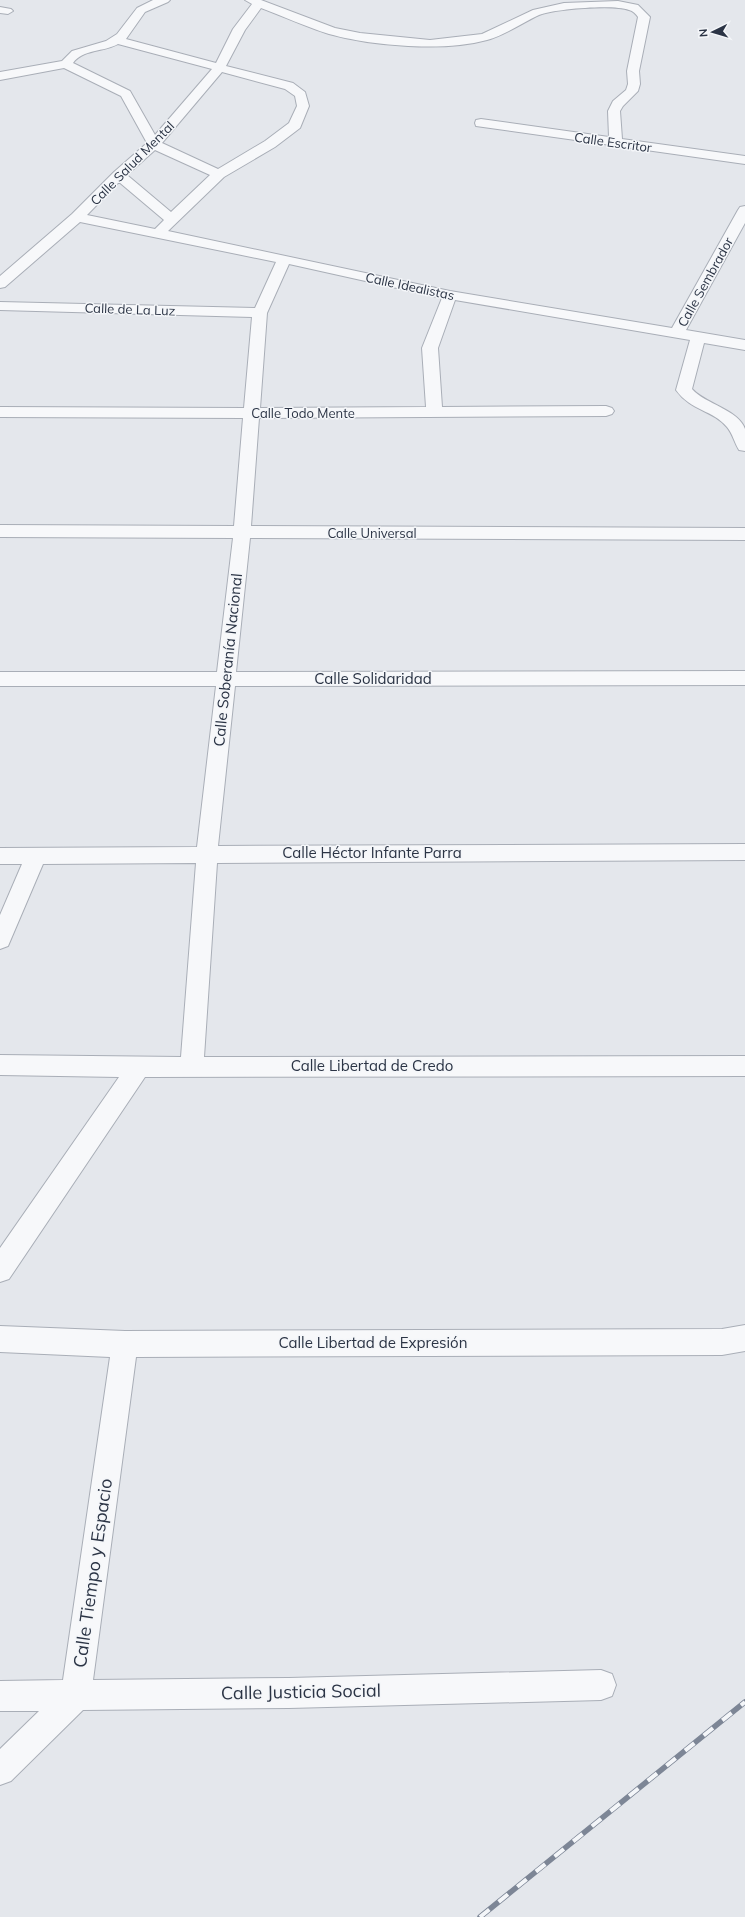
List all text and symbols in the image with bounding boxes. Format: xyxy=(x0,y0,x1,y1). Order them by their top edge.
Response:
north arrow xyxy=(693,12,733,52)
text: N xyxy=(696,28,710,38)
street label: Calle Salud Mental xyxy=(87,118,177,208)
street label: Calle Escritor xyxy=(573,129,653,155)
street label: Calle Sembrador xyxy=(674,234,736,330)
street label: Calle Idealistas xyxy=(364,269,456,303)
street label: Calle de La Luz xyxy=(84,299,176,319)
street label: Calle Todo Mente xyxy=(251,405,355,421)
street label: Calle Universal xyxy=(327,525,417,541)
street label: Calle Soberanía Nacional xyxy=(209,572,246,748)
street label: Calle Solidaridad xyxy=(314,669,432,688)
street label: Calle Héctor Infante Parra xyxy=(282,843,462,862)
street label: Calle Libertad de Credo xyxy=(291,1056,453,1075)
street label: Calle Libertad de Expresión xyxy=(279,1333,467,1352)
street label: Calle Tiempo y Espacio xyxy=(68,1477,117,1669)
street label: Calle Justicia Social xyxy=(221,1679,381,1704)

